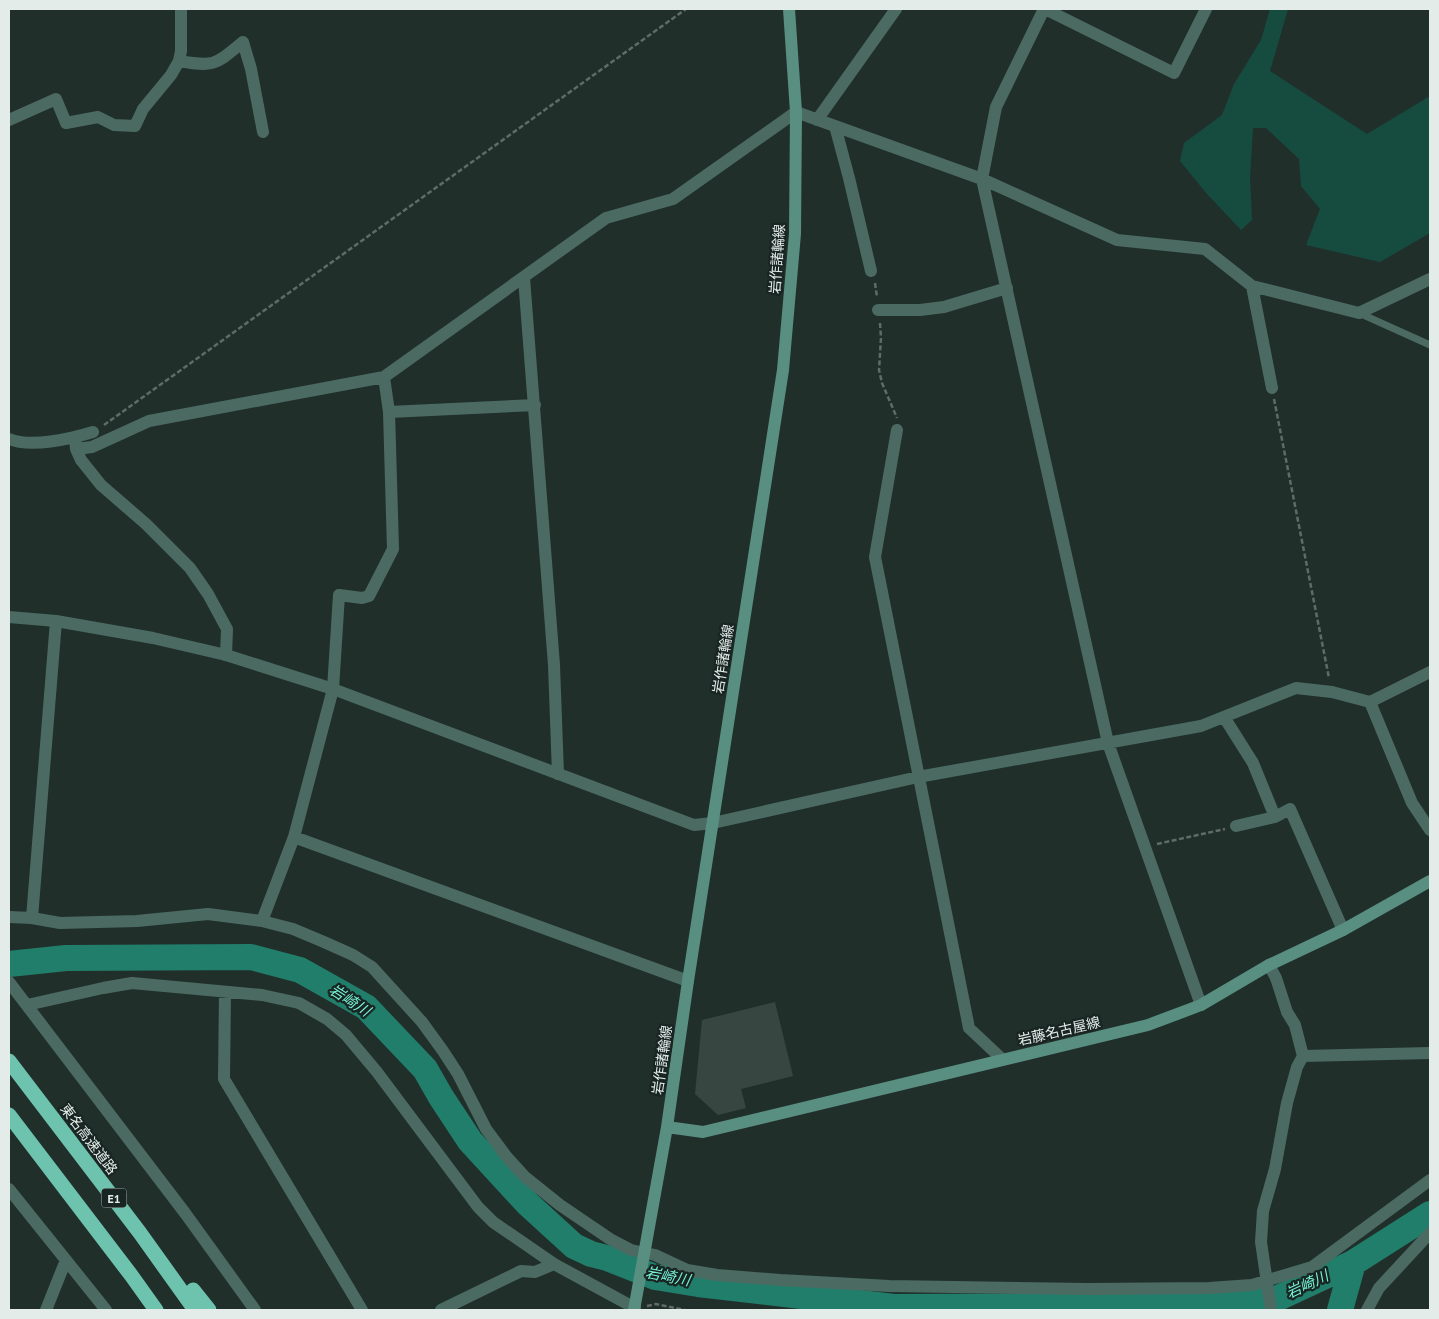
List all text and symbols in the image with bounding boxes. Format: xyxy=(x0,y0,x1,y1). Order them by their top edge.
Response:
street label: 岩作諸輪線 xyxy=(766,223,788,295)
street label: 岩作諸輪線 xyxy=(709,623,737,695)
water label: 岩崎川 xyxy=(326,980,376,1021)
street label: 岩藤名古屋線 xyxy=(1016,1013,1102,1049)
street label: 岩作諸輪線 xyxy=(648,1024,676,1096)
street label: 東名高速道路 xyxy=(57,1100,121,1178)
road number: E1 xyxy=(102,1188,126,1208)
water label: 岩崎川 xyxy=(644,1262,694,1290)
water label: 岩崎川 xyxy=(1283,1265,1333,1302)

